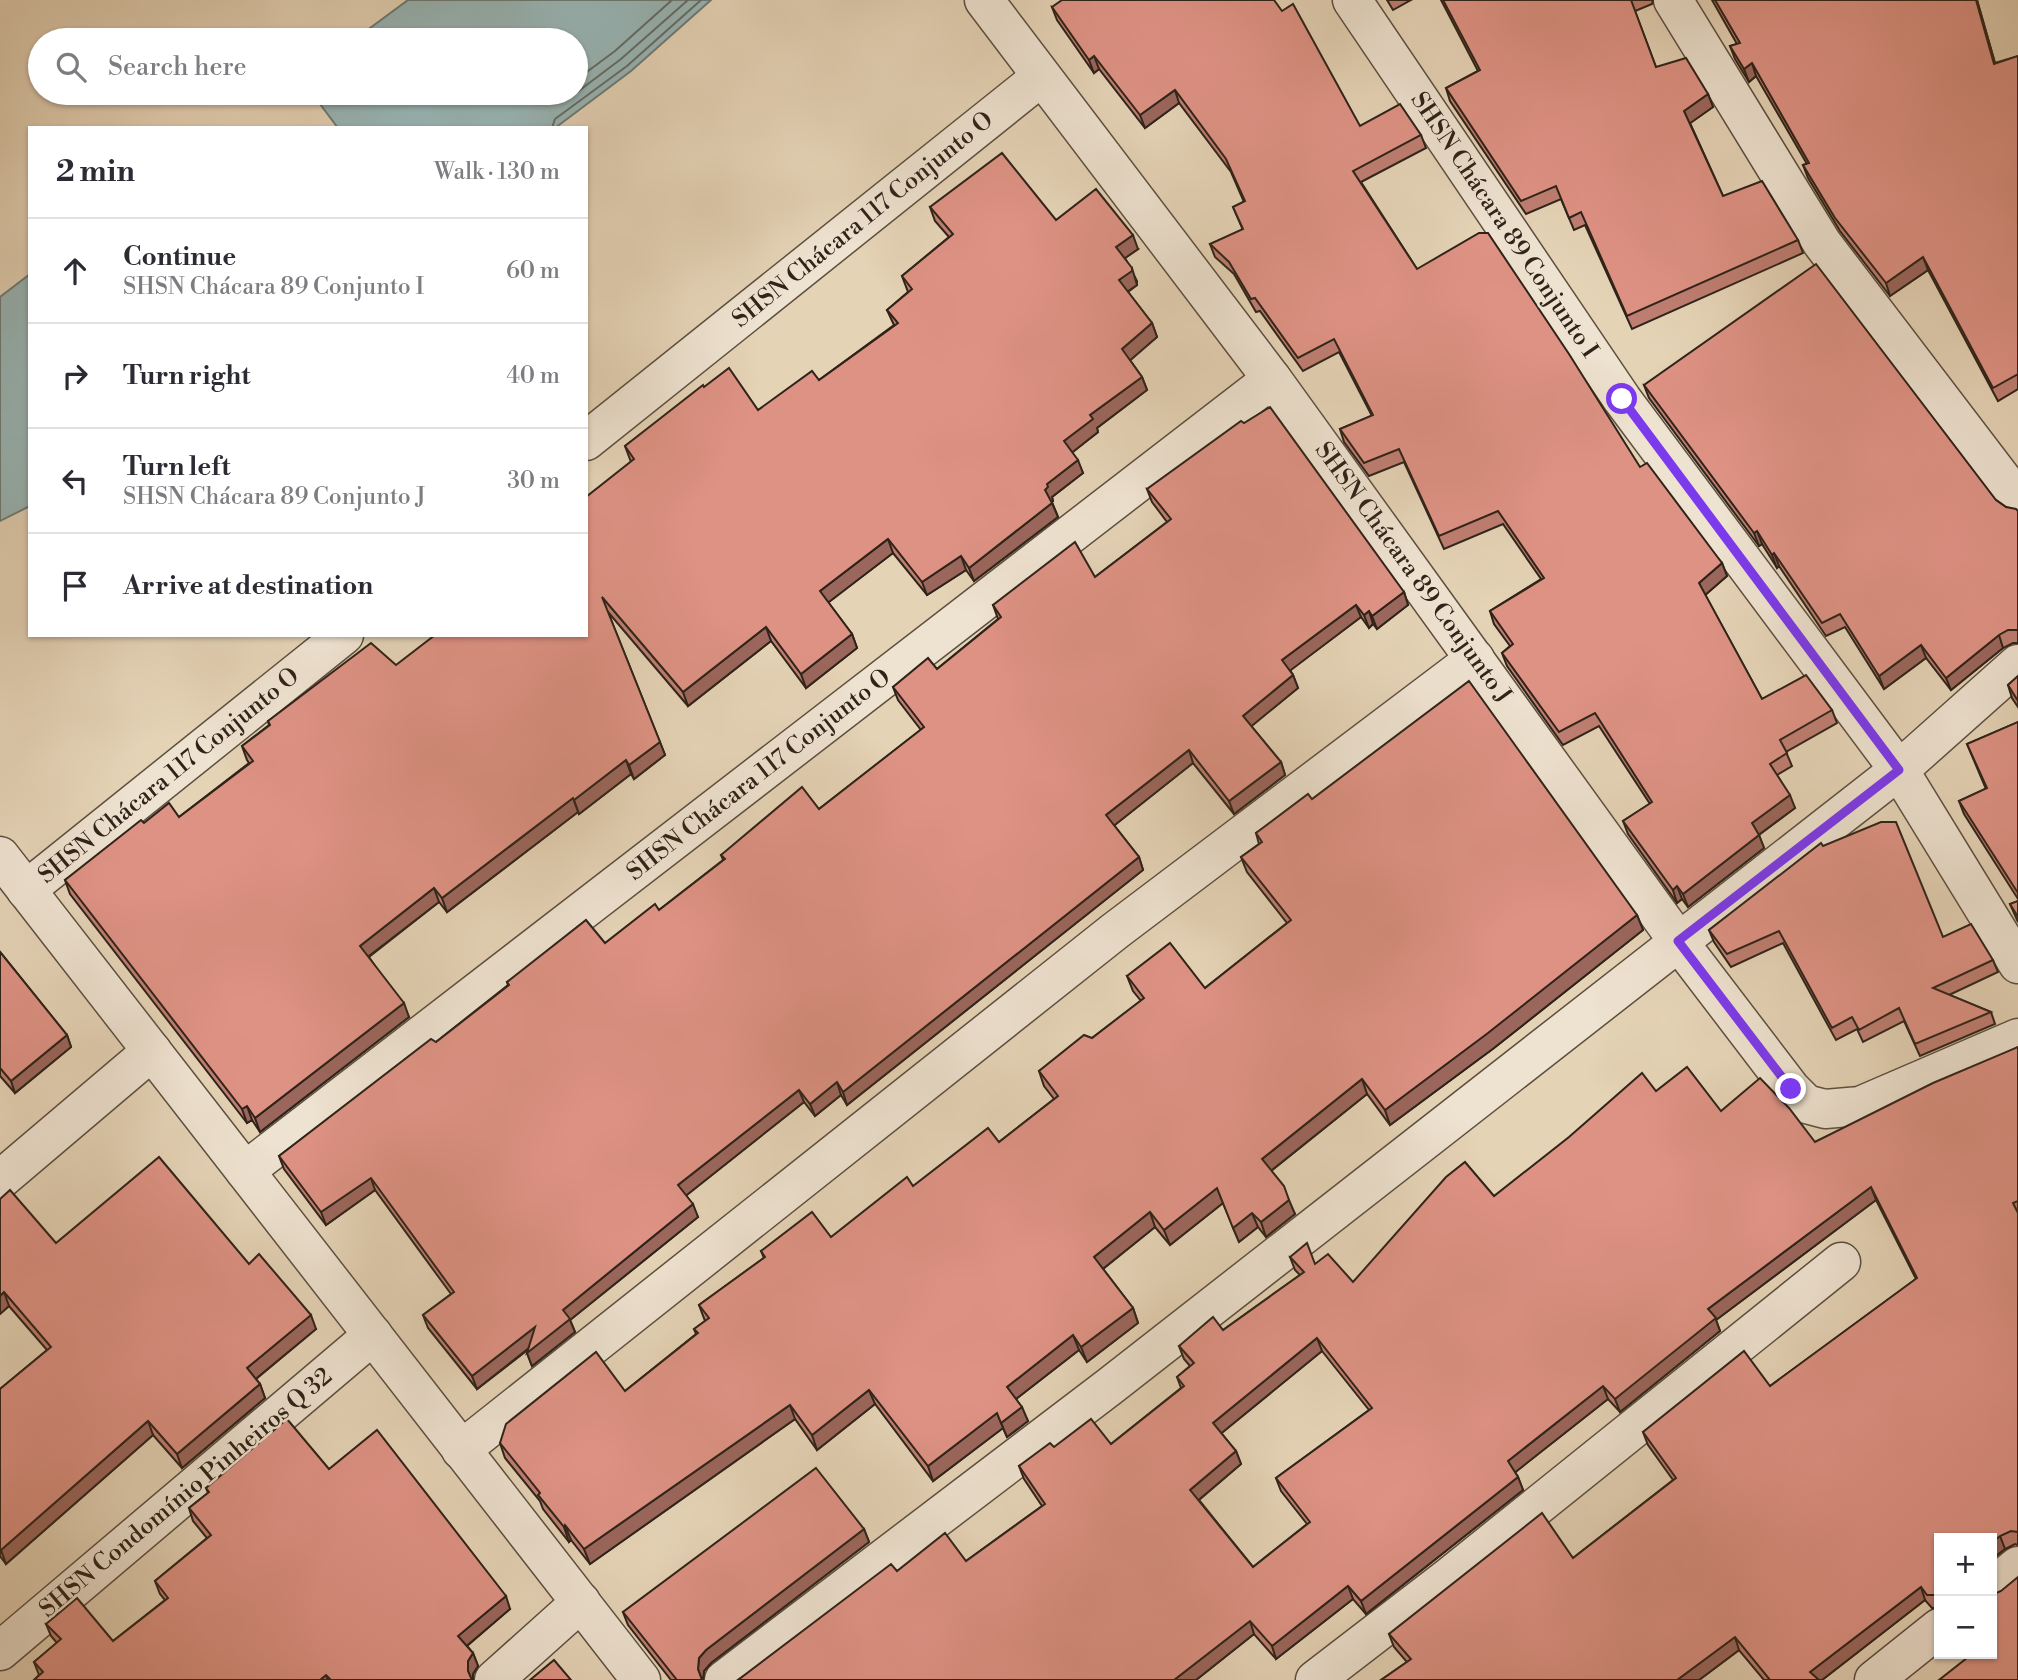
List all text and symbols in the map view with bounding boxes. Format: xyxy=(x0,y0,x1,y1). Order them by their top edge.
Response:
search box xyxy=(28,28,588,105)
icon: search xyxy=(52,48,90,86)
text: Search here xyxy=(108,51,247,83)
street label: SHSN Chácara 89 Conjunto I xyxy=(1404,86,1604,364)
street label: SHSN Chácara 117 Conjunto O xyxy=(727,105,999,335)
text: 2 min xyxy=(56,153,135,191)
text: Walk · 130 m xyxy=(434,158,560,186)
text: Continue xyxy=(123,241,236,273)
icon: ahead xyxy=(56,252,94,290)
text: 60 m xyxy=(506,257,560,285)
text: SHSN Chácara 89 Conjunto I xyxy=(123,273,424,301)
icon: right xyxy=(56,357,94,395)
text: Turn right xyxy=(123,360,251,392)
text: 40 m xyxy=(506,362,560,390)
route start xyxy=(1606,383,1637,414)
street label: SHSN Chácara 89 Conjunto J xyxy=(1308,436,1518,710)
text: Turn left xyxy=(123,451,231,483)
icon: left xyxy=(56,462,94,500)
text: 30 m xyxy=(507,467,560,495)
text: SHSN Chácara 89 Conjunto J xyxy=(123,483,426,511)
icon: arrive xyxy=(56,567,94,605)
text: Arrive at destination xyxy=(123,570,373,602)
street label: SHSN Chácara 117 Conjunto O xyxy=(33,661,305,891)
street label: SHSN Chácara 117 Conjunto O xyxy=(621,663,897,887)
route end xyxy=(1775,1073,1806,1104)
street label: SHSN Condomínio Pinheiros Q 32 xyxy=(33,1362,339,1624)
map controls xyxy=(1934,1533,1997,1659)
button: + xyxy=(1934,1533,1997,1596)
button: − xyxy=(1934,1596,1997,1659)

